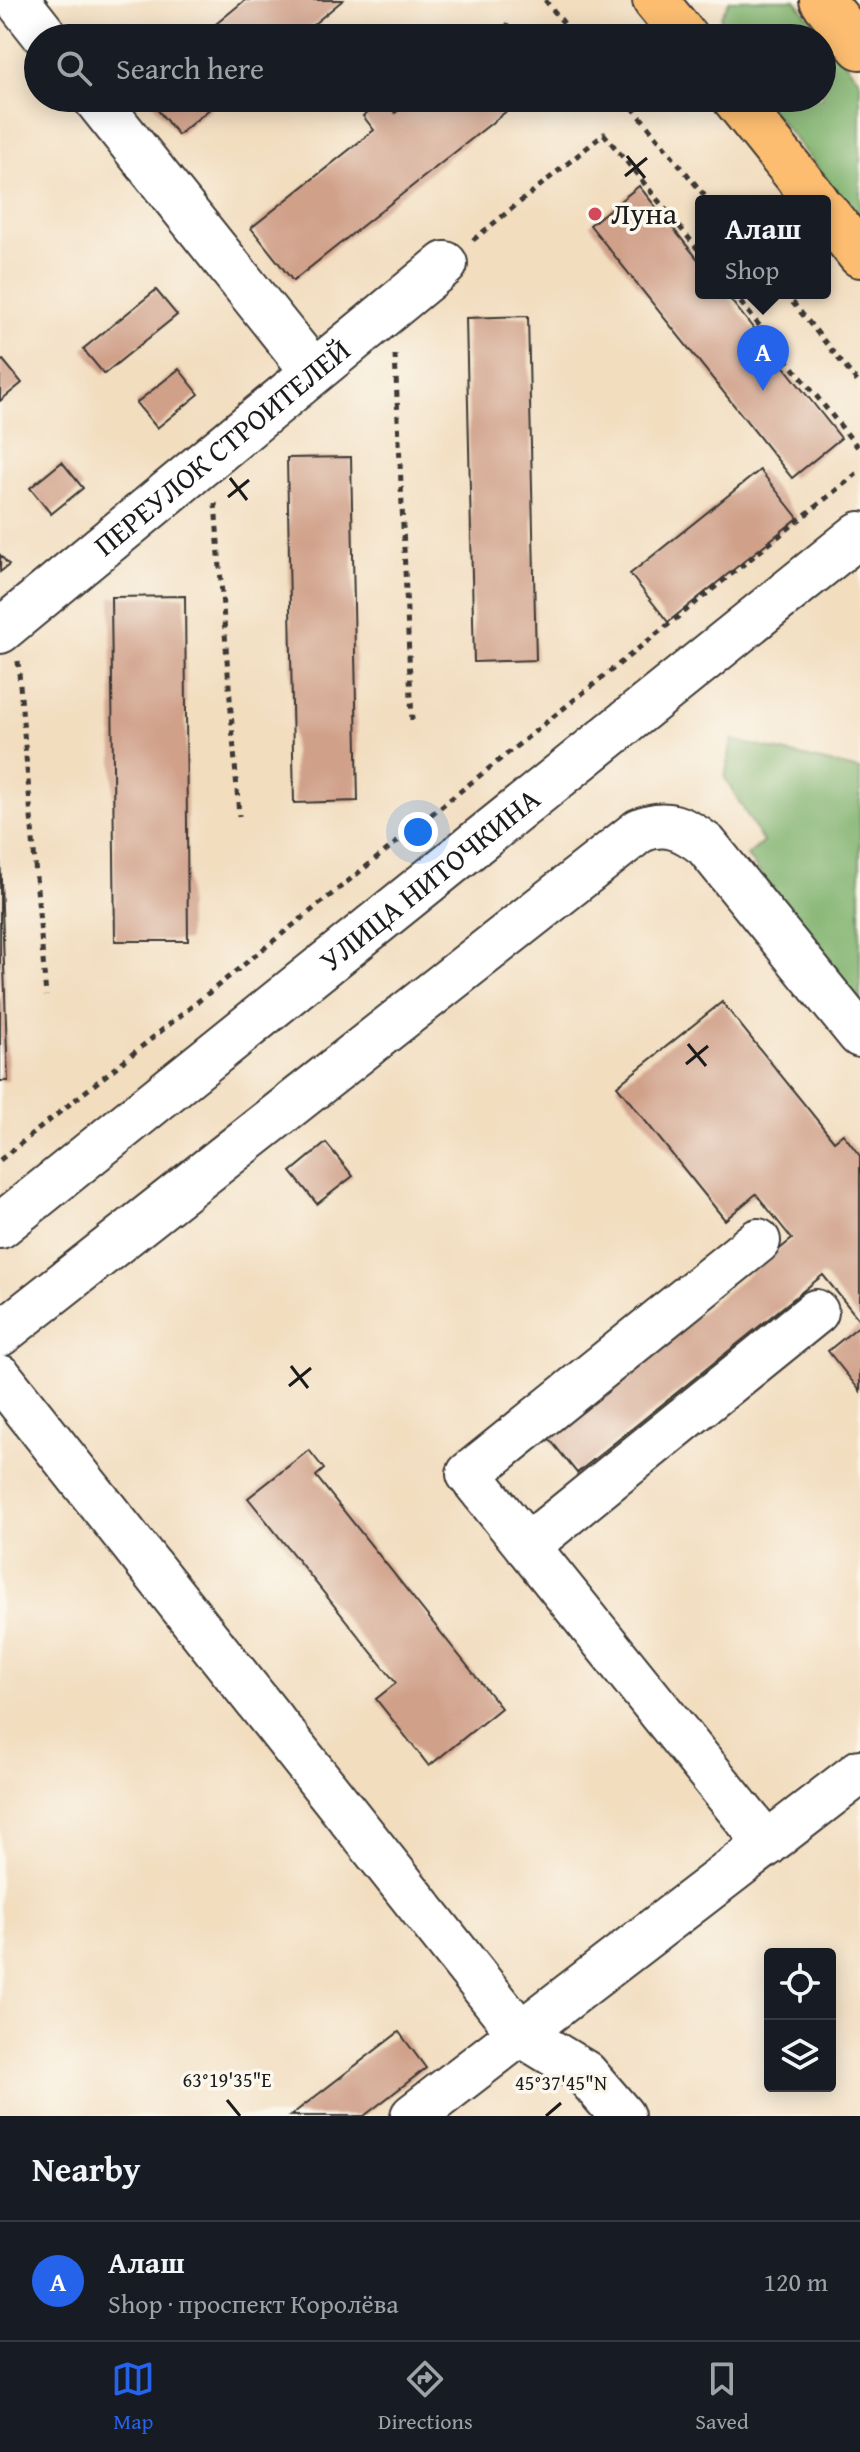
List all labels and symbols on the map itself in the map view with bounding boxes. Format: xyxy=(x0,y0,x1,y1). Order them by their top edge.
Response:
place label: Луна xyxy=(611,191,678,235)
marker: Луна xyxy=(586,205,604,223)
pin: A xyxy=(737,325,789,391)
street label: ПЕРЕУЛОК СТРОИТЕЛЕЙ xyxy=(84,328,359,566)
street label: УЛИЦА НИТОЧКИНА xyxy=(310,777,549,982)
your location xyxy=(398,812,438,852)
text: 63°19'35"E xyxy=(183,2065,271,2094)
text: 45°37'45"N xyxy=(515,2068,607,2097)

